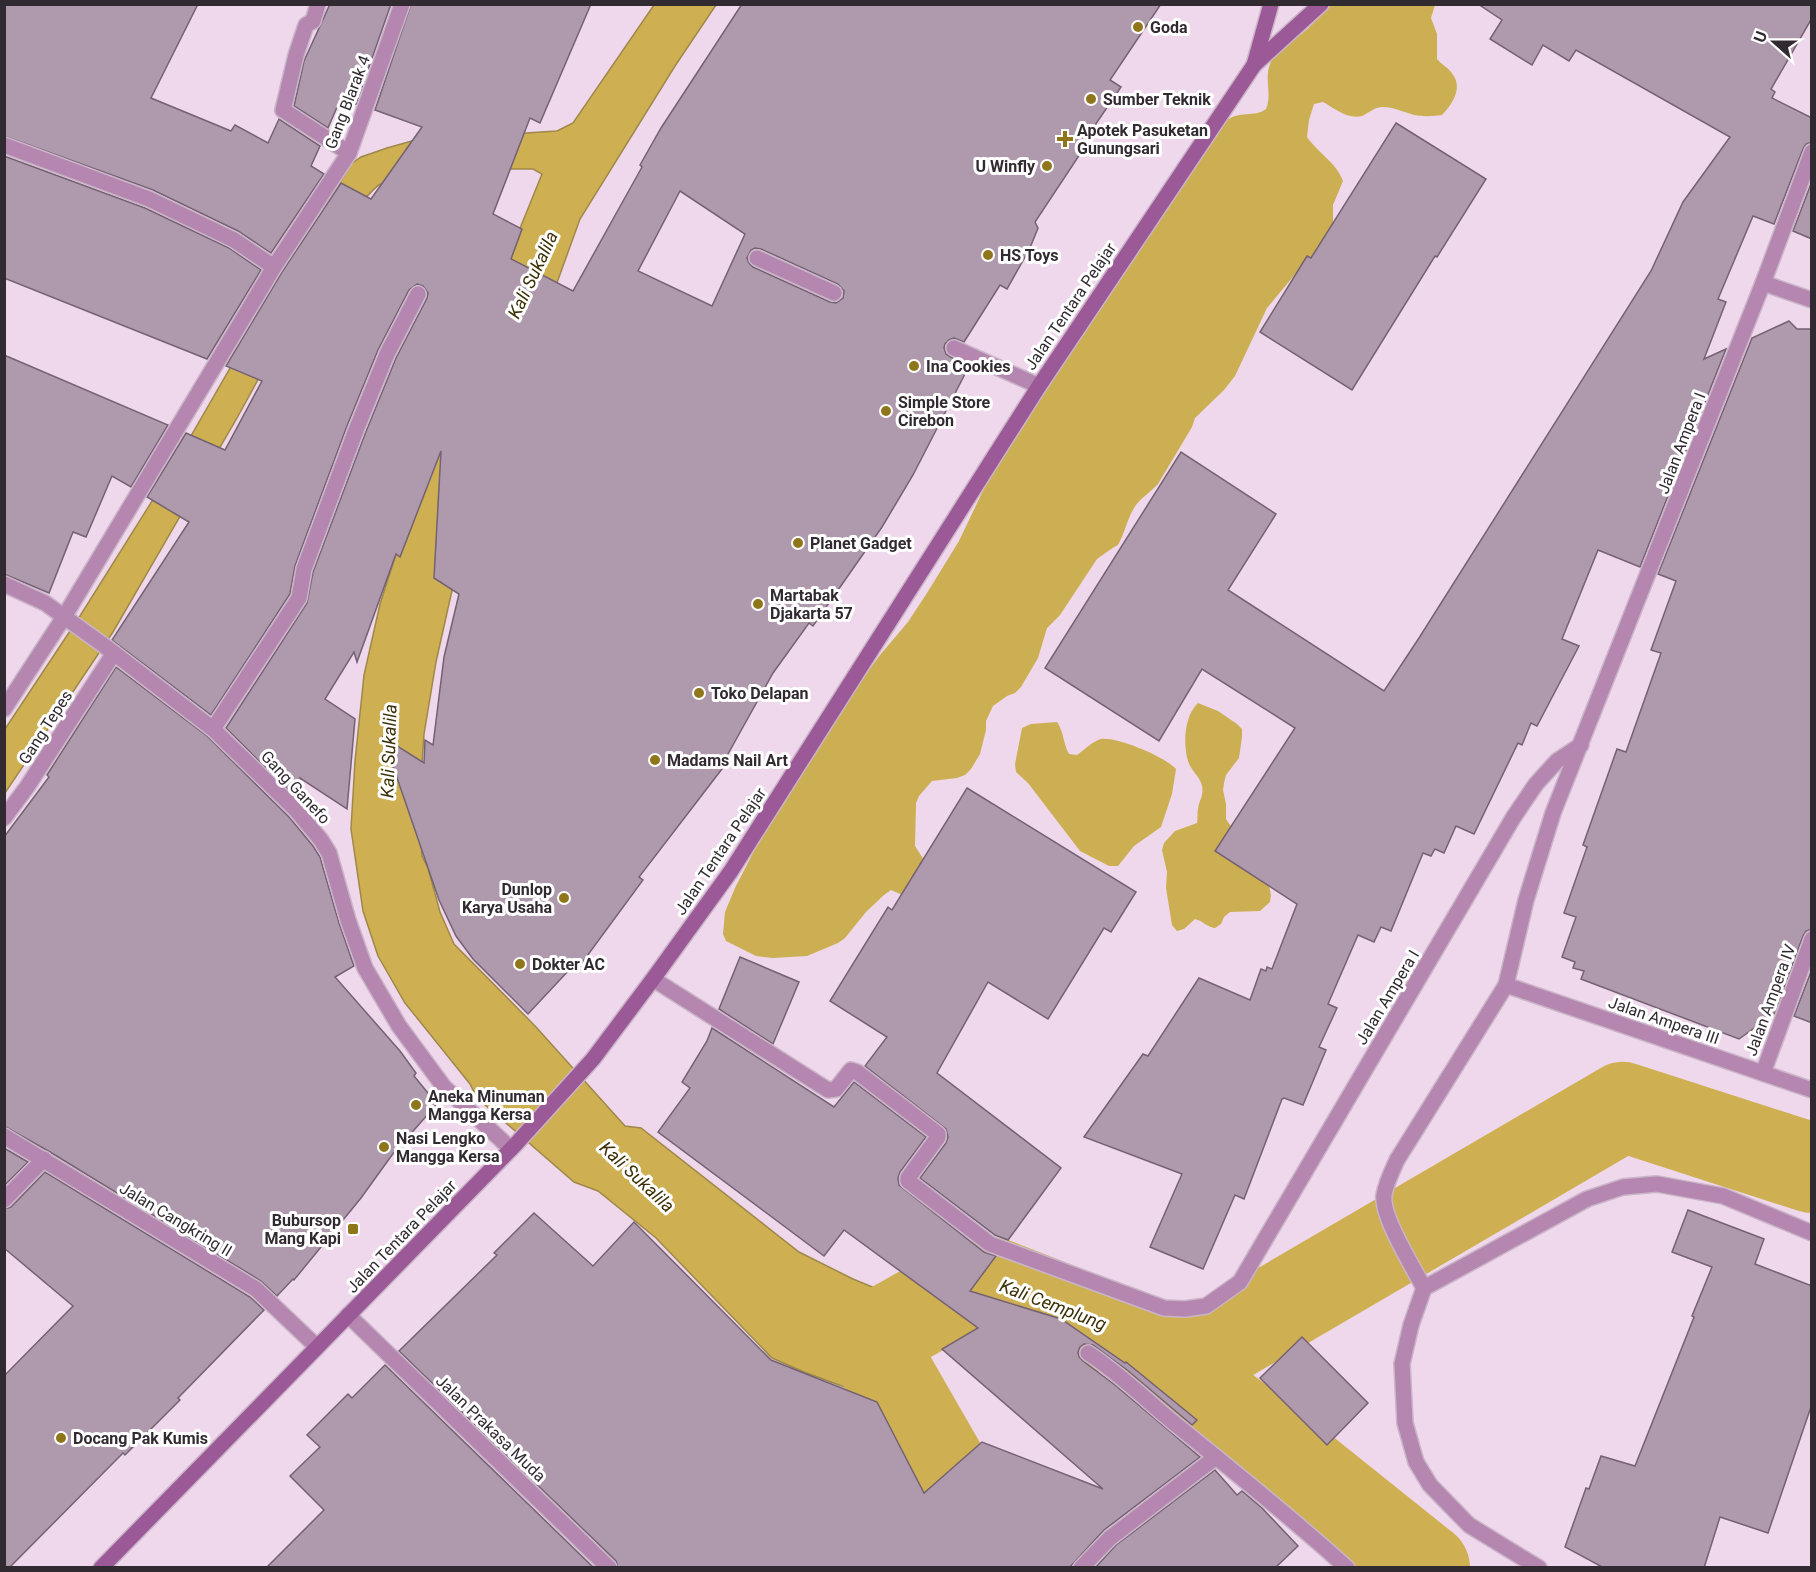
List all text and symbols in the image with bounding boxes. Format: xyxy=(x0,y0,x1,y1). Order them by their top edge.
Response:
north arrow xyxy=(1744,12,1804,72)
place label: Goda xyxy=(1150,18,1188,37)
marker: Goda xyxy=(1131,20,1145,34)
text: U xyxy=(1750,28,1771,45)
street label: Gang Blarak 4 xyxy=(321,53,374,152)
place label: Sumber Teknik xyxy=(1103,90,1211,109)
marker: Sumber Teknik xyxy=(1084,92,1098,106)
place label: Apotek Pasuketan Gunungsari xyxy=(1077,121,1208,158)
marker: Apotek Pasuketan Gunungsari xyxy=(1058,132,1072,146)
place label: U Winfly xyxy=(975,157,1036,176)
marker: U Winfly xyxy=(1040,159,1054,173)
water label: Kali Sukalila xyxy=(503,228,562,322)
street label: Jalan Tentara Pelajar xyxy=(1021,239,1120,374)
place label: HS Toys xyxy=(1000,246,1058,265)
marker: HS Toys xyxy=(981,248,995,262)
place label: Ina Cookies xyxy=(926,357,1010,376)
marker: Ina Cookies xyxy=(907,359,921,373)
street label: Jalan Ampera I xyxy=(1653,390,1710,497)
place label: Simple Store Cirebon xyxy=(898,393,991,430)
marker: Simple Store Cirebon xyxy=(879,404,893,418)
place label: Planet Gadget xyxy=(810,534,912,553)
marker: Planet Gadget xyxy=(791,536,805,550)
place label: Martabak Djakarta 57 xyxy=(770,586,853,623)
marker: Martabak Djakarta 57 xyxy=(751,597,765,611)
place label: Toko Delapan xyxy=(711,684,809,703)
marker: Toko Delapan xyxy=(692,686,706,700)
street label: Gang Tepes xyxy=(15,687,76,768)
water label: Kali Sukalila xyxy=(376,704,401,798)
street label: Gang Ganefo xyxy=(257,747,334,828)
place label: Madams Nail Art xyxy=(667,751,788,770)
marker: Madams Nail Art xyxy=(648,753,662,767)
street label: Jalan Tentara Pelajar xyxy=(671,784,770,919)
place label: Dunlop Karya Usaha xyxy=(462,880,552,917)
marker: Dunlop Karya Usaha xyxy=(557,891,571,905)
street label: Jalan Ampera IV xyxy=(1742,942,1799,1058)
street label: Jalan Ampera I xyxy=(1352,947,1423,1048)
place label: Dokter AC xyxy=(532,955,605,974)
marker: Dokter AC xyxy=(513,957,527,971)
street label: Jalan Ampera III xyxy=(1606,993,1722,1048)
place label: Aneka Minuman Mangga Kersa xyxy=(428,1087,545,1124)
marker: Aneka Minuman Mangga Kersa xyxy=(409,1098,423,1112)
place label: Nasi Lengko Mangga Kersa xyxy=(396,1129,500,1166)
water label: Kali Sukalila xyxy=(596,1137,679,1216)
marker: Nasi Lengko Mangga Kersa xyxy=(377,1140,391,1154)
street label: Jalan Tentara Pelajar xyxy=(343,1176,461,1297)
street label: Jalan Cangkring II xyxy=(116,1178,235,1260)
place label: Bubursop Mang Kapi xyxy=(264,1211,341,1248)
marker: Bubursop Mang Kapi xyxy=(346,1222,360,1236)
water label: Kali Cemplung xyxy=(997,1275,1110,1335)
street label: Jalan Prakasa Muda xyxy=(432,1371,549,1486)
place label: Docang Pak Kumis xyxy=(73,1429,208,1448)
marker: Docang Pak Kumis xyxy=(54,1431,68,1445)

